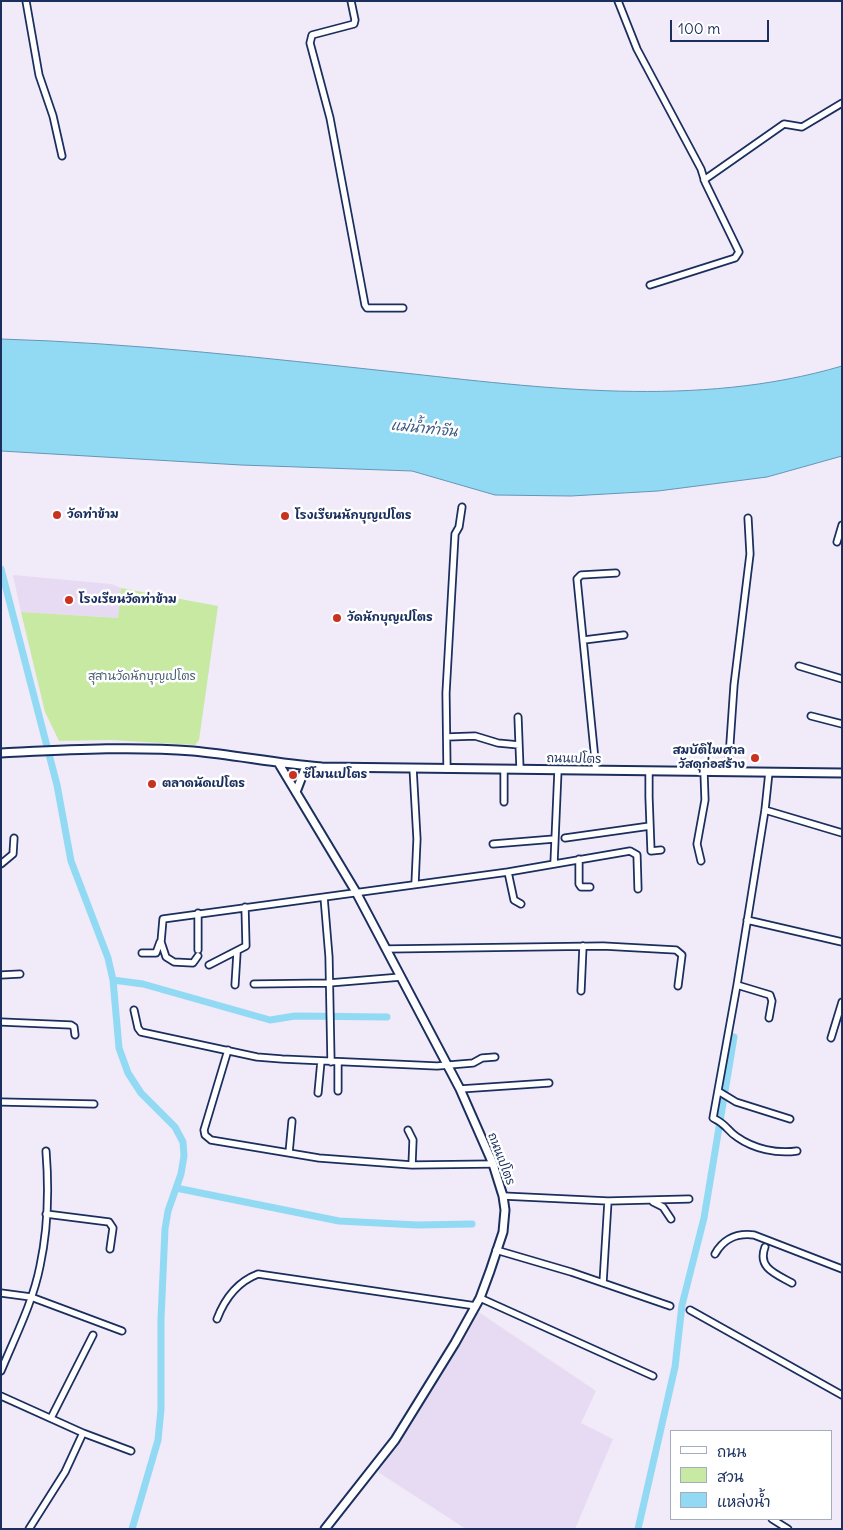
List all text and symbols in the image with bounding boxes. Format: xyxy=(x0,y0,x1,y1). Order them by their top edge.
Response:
scale bar xyxy=(673,10,772,42)
text: 100 m xyxy=(678,19,720,38)
water label: แม่น้ำท่าจีน xyxy=(390,417,458,441)
place label: วัดท่าข้าม xyxy=(67,508,119,522)
marker: วัดท่าข้าม xyxy=(51,509,63,521)
place label: โรงเรียนนักบุญเปโตร xyxy=(295,509,411,523)
marker: โรงเรียนนักบุญเปโตร xyxy=(279,510,291,522)
place label: โรงเรียนวัดท่าข้าม xyxy=(79,593,177,607)
marker: โรงเรียนวัดท่าข้าม xyxy=(63,594,75,606)
place label: วัดนักบุญเปโตร xyxy=(347,611,433,625)
marker: วัดนักบุญเปโตร xyxy=(331,612,343,624)
park label: สุสานวัดนักบุญเปโตร xyxy=(88,670,196,684)
place label: สมบัติไพศาล วัสดุก่อสร้าง xyxy=(673,744,745,772)
street label: ถนนเปโตร xyxy=(546,751,602,767)
marker: สมบัติไพศาล วัสดุก่อสร้าง xyxy=(749,752,761,764)
place label: ซีโมนเปโตร xyxy=(303,768,367,782)
marker: ซีโมนเปโตร xyxy=(287,769,299,781)
place label: ตลาดนัดเปโตร xyxy=(162,777,245,791)
marker: ตลาดนัดเปโตร xyxy=(146,778,158,790)
street label: ถนนเปโตร xyxy=(484,1131,518,1187)
legend xyxy=(670,1430,833,1520)
text: ถนน xyxy=(717,1442,746,1461)
text: สวน xyxy=(717,1467,744,1486)
text: แหล่งน้ำ xyxy=(717,1492,771,1511)

